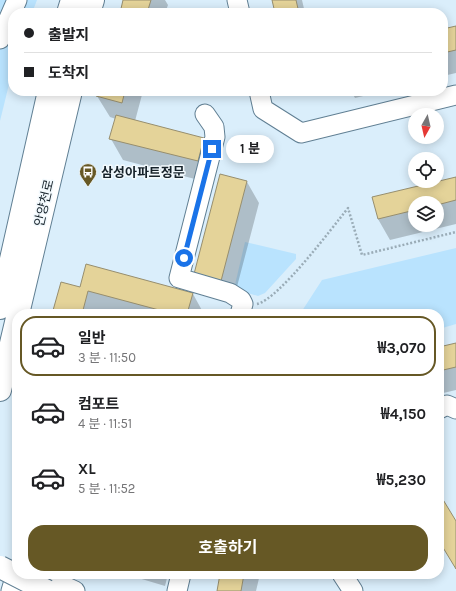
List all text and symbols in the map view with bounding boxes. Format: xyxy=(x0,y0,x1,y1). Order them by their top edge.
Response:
text: 출발지 xyxy=(48,26,89,44)
text: 도착지 xyxy=(48,64,89,82)
north arrow xyxy=(408,108,444,144)
map controls xyxy=(408,108,444,232)
callout: 1 분 xyxy=(226,135,274,163)
route end xyxy=(203,140,221,158)
text: 1 분 xyxy=(240,141,260,156)
button: locate xyxy=(408,152,444,188)
bus stop icon: 삼성아파트정문 xyxy=(78,162,98,187)
place label: 삼성아파트정문 xyxy=(101,165,185,180)
street label: 안양천로 xyxy=(31,178,57,228)
button: layers xyxy=(408,196,444,232)
route start xyxy=(175,249,193,267)
icon: car xyxy=(30,328,66,364)
text: 일반 xyxy=(78,329,106,347)
text: ₩3,070 xyxy=(378,339,426,357)
text: 3 분 · 11:50 xyxy=(78,350,136,365)
icon: car xyxy=(30,394,66,430)
text: 컴포트 xyxy=(78,395,119,413)
text: ₩4,150 xyxy=(381,405,426,423)
text: 4 분 · 11:51 xyxy=(78,416,132,431)
icon: car xyxy=(30,460,66,496)
text: XL xyxy=(78,460,96,478)
text: ₩5,230 xyxy=(377,471,426,489)
text: 5 분 · 11:52 xyxy=(78,481,135,496)
button: 호출하기 xyxy=(28,525,428,571)

